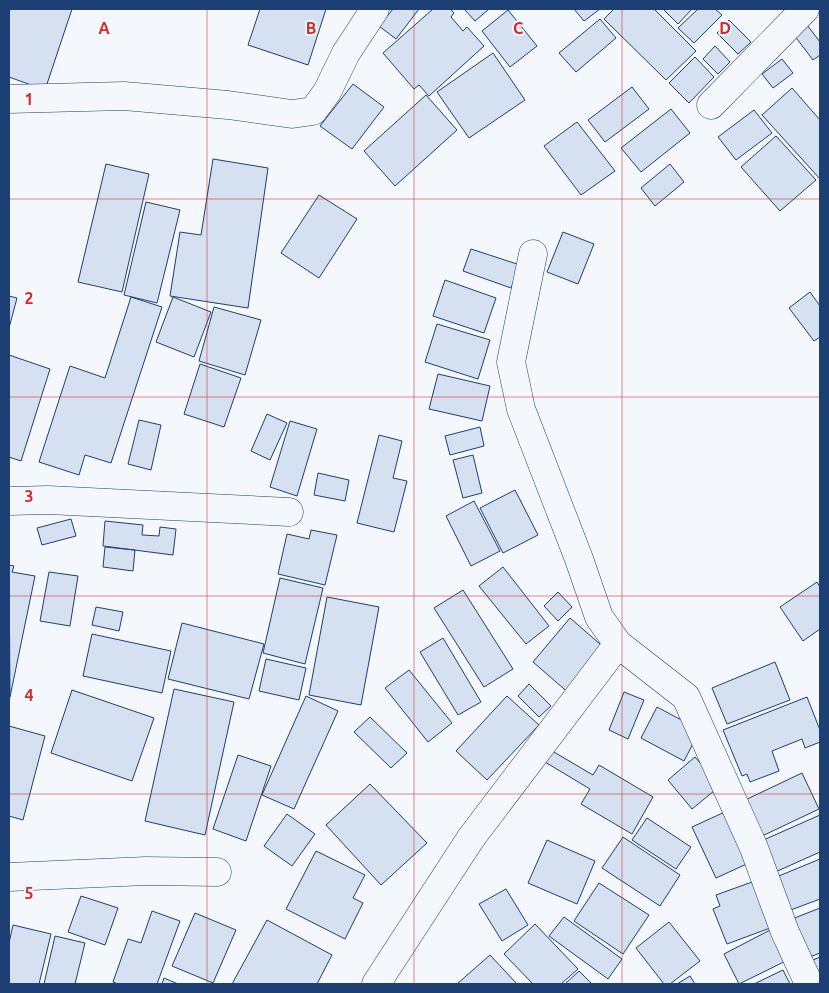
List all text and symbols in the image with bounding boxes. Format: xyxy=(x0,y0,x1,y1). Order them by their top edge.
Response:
text: A xyxy=(98,19,110,37)
text: B xyxy=(306,19,316,37)
text: C xyxy=(513,19,523,37)
text: D xyxy=(719,19,731,37)
text: 1 xyxy=(24,90,34,108)
text: 2 xyxy=(24,289,34,307)
text: 3 xyxy=(24,487,34,505)
text: 4 xyxy=(24,686,34,704)
text: 5 xyxy=(24,884,34,902)

